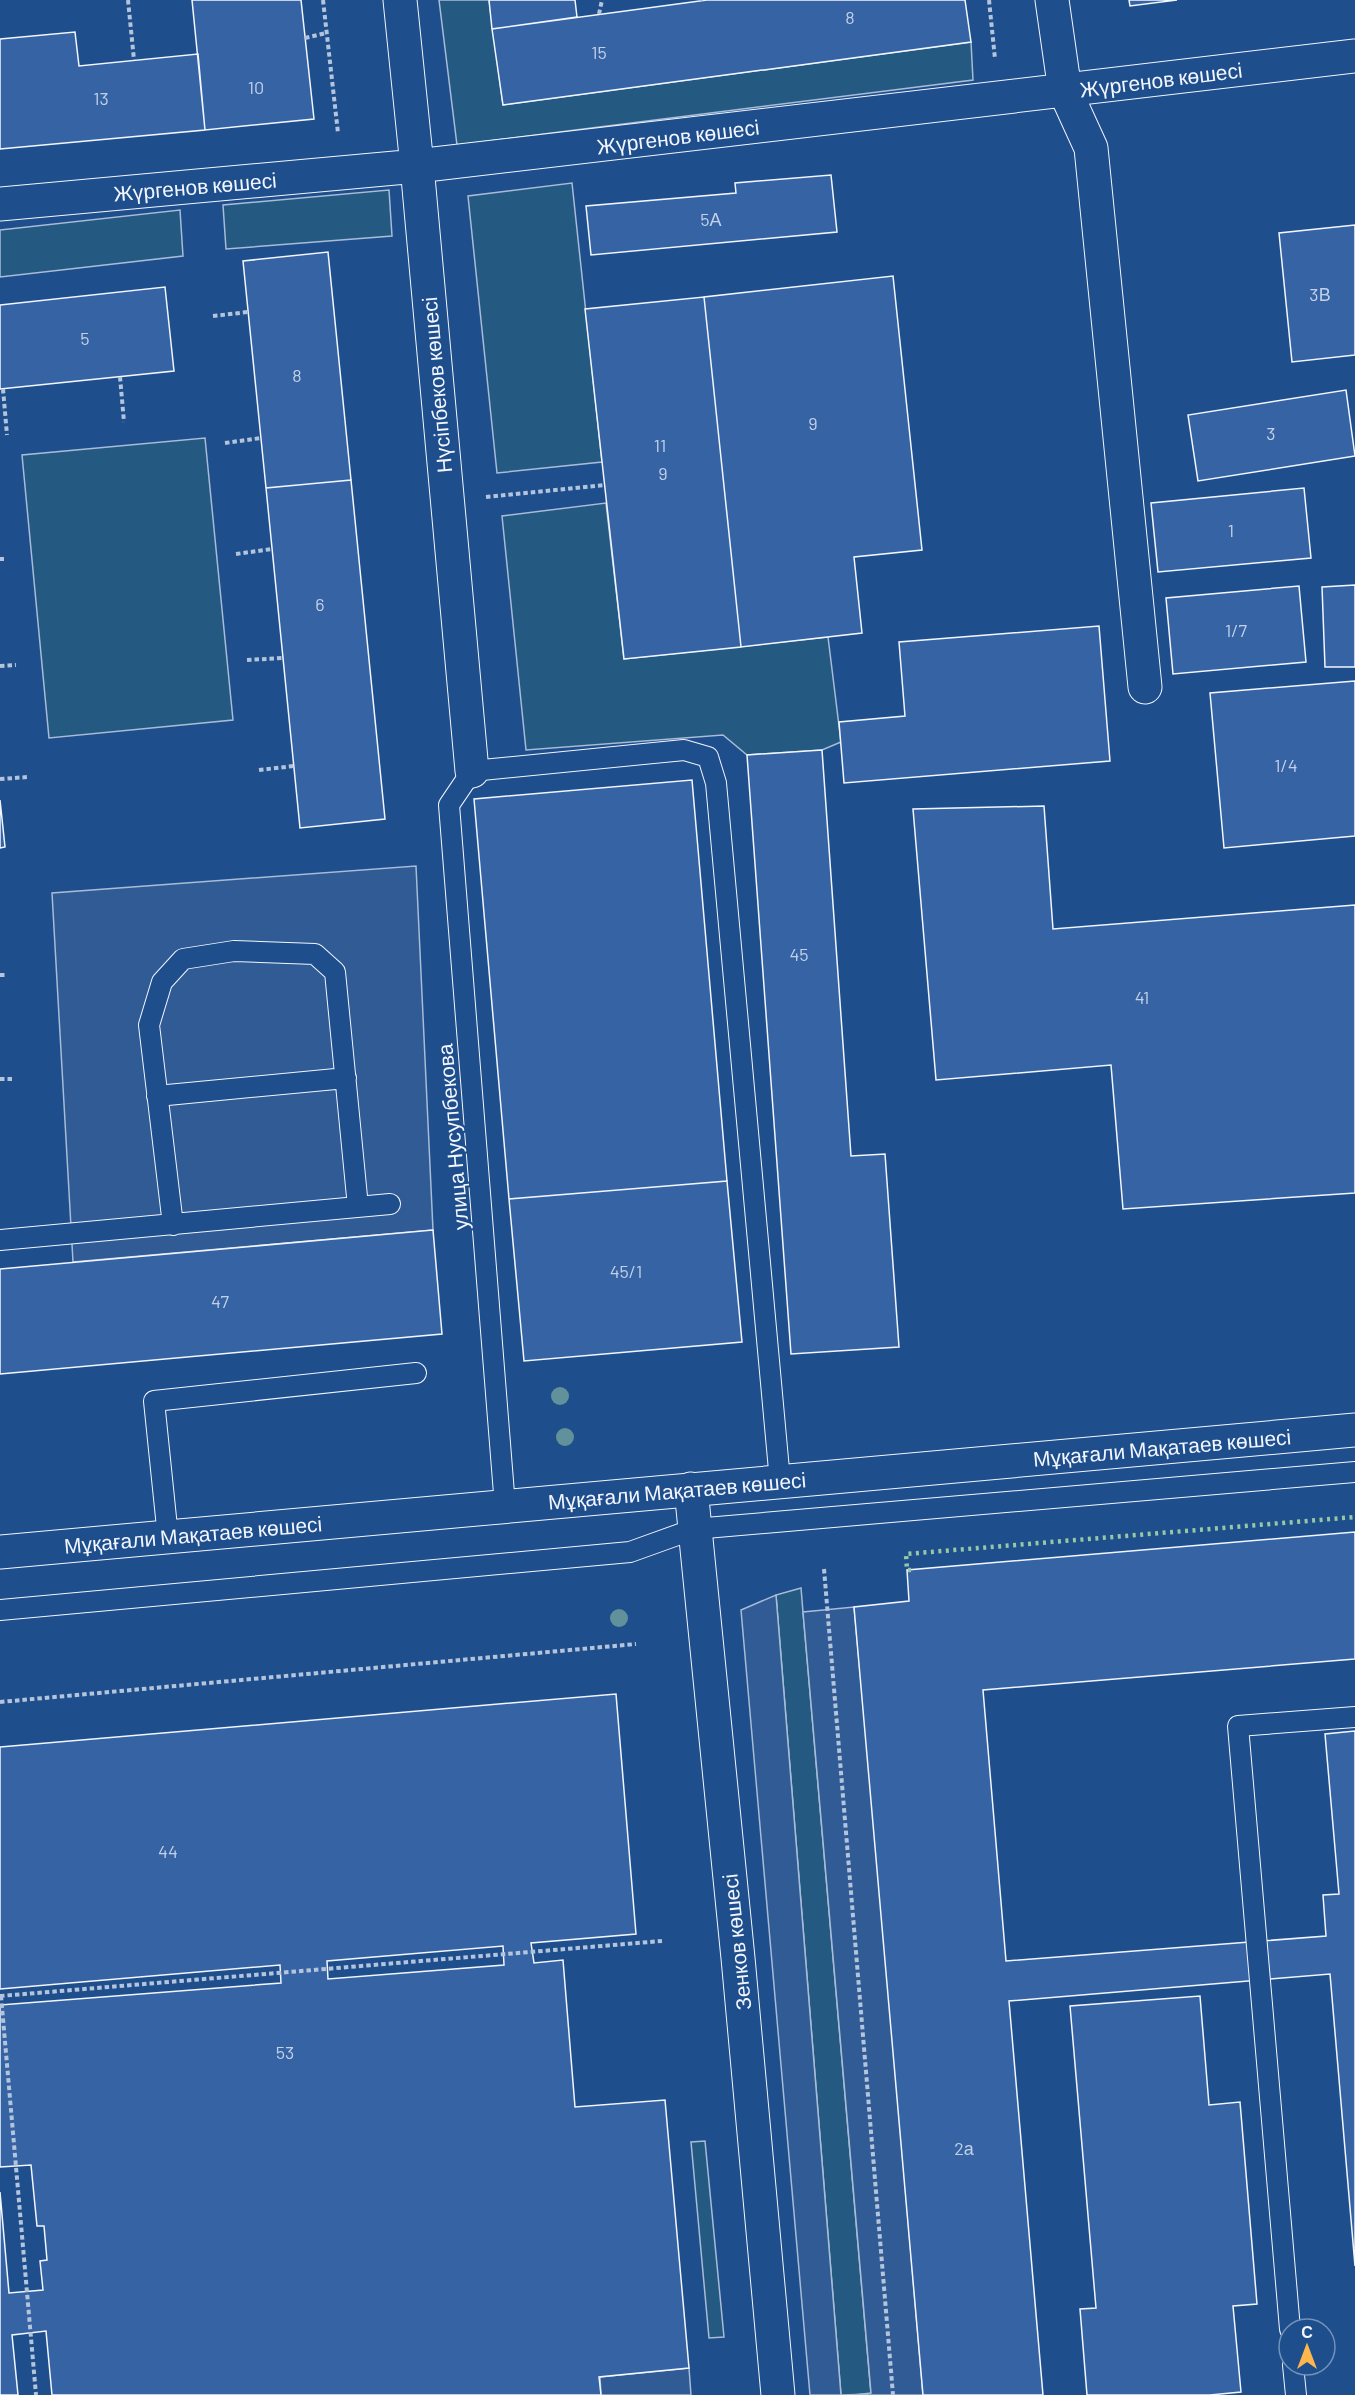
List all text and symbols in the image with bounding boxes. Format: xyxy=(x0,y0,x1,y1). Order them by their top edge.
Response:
house number: 8 xyxy=(845,6,855,28)
house number: 15 xyxy=(591,41,607,63)
street label: Жүргенов көшесі xyxy=(1078,57,1244,101)
house number: 10 xyxy=(248,76,264,98)
house number: 13 xyxy=(93,87,109,109)
street label: Жүргенов көшесі xyxy=(595,114,761,158)
street label: Жүргенов көшесі xyxy=(112,166,278,206)
house number: 5А xyxy=(700,208,722,230)
house number: 3В xyxy=(1309,283,1331,305)
street label: Нүсіпбеков көшесі xyxy=(416,296,456,474)
house number: 5 xyxy=(80,327,90,349)
house number: 8 xyxy=(292,364,302,386)
house number: 9 xyxy=(808,412,818,434)
house number: 3 xyxy=(1266,422,1276,444)
house number: 11 xyxy=(654,434,666,456)
house number: 9 xyxy=(658,462,668,484)
house number: 1 xyxy=(1228,519,1234,541)
house number: 6 xyxy=(315,593,325,615)
house number: 1/7 xyxy=(1225,619,1247,641)
house number: 1/4 xyxy=(1274,754,1298,776)
house number: 45 xyxy=(789,943,809,965)
house number: 41 xyxy=(1135,986,1149,1008)
street label: улица Нусупбекова xyxy=(431,1042,473,1231)
house number: 45/1 xyxy=(610,1260,642,1282)
house number: 47 xyxy=(211,1290,229,1312)
street label: Мұқағали Мақатаев көшесі xyxy=(1032,1423,1292,1471)
street label: Мұқағали Мақатаев көшесі xyxy=(547,1466,807,1514)
street label: Мұқағали Мақатаев көшесі xyxy=(63,1510,323,1558)
house number: 44 xyxy=(158,1840,178,1862)
street label: Зенков көшесі xyxy=(716,1873,756,2011)
house number: 53 xyxy=(276,2041,294,2063)
house number: 2а xyxy=(954,2137,975,2159)
north arrow xyxy=(1277,2317,1337,2377)
text: С xyxy=(1301,2322,1313,2341)

